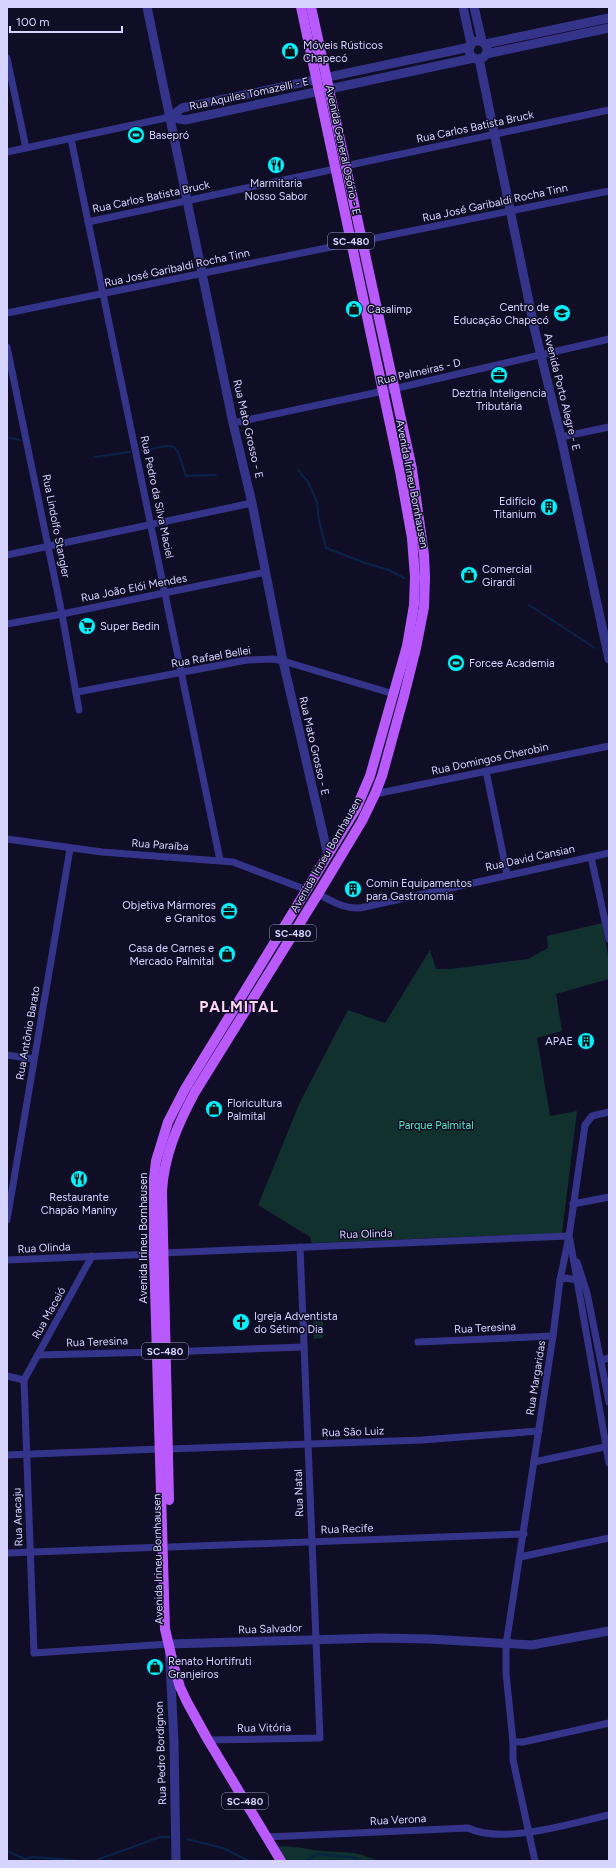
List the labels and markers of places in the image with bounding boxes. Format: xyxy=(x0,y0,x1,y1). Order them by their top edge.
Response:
place label: Móveis Rústicos Chapecó xyxy=(303,39,383,65)
shop icon: Móveis Rústicos Chapecó xyxy=(280,41,300,61)
sports icon: Basepró xyxy=(126,125,146,145)
place label: Basepró xyxy=(149,129,189,142)
restaurant icon: Marmitaria Nosso Sabor xyxy=(266,155,286,175)
place label: Marmitaria Nosso Sabor xyxy=(244,177,308,203)
shop icon: Casalimp xyxy=(344,299,364,319)
place label: Centro de Educação Chapecó xyxy=(453,301,549,327)
place label: Casalimp xyxy=(367,303,413,316)
school or university icon: Centro de Educação Chapecó xyxy=(552,303,572,323)
office icon: Deztria Inteligencia Tributária xyxy=(489,365,509,385)
place label: Deztria Inteligencia Tributária xyxy=(452,387,546,413)
place label: Edifício Titanium xyxy=(493,495,536,521)
building icon: Edifício Titanium xyxy=(539,497,559,517)
place label: Comercial Girardi xyxy=(482,563,532,589)
shop icon: Comercial Girardi xyxy=(459,565,479,585)
supermarket icon: Super Bedin xyxy=(77,616,97,636)
place label: Super Bedin xyxy=(100,620,160,633)
sports icon: Forcee Academia xyxy=(446,653,466,673)
place label: Forcee Academia xyxy=(469,657,555,670)
place label: Comin Equipamentos para Gastronomia xyxy=(366,877,472,903)
building icon: Comin Equipamentos para Gastronomia xyxy=(343,879,363,899)
place label: Objetiva Mármores e Granitos xyxy=(122,899,216,925)
office icon: Objetiva Mármores e Granitos xyxy=(219,901,239,921)
place label: Casa de Carnes e Mercado Palmital xyxy=(129,942,214,968)
shop icon: Casa de Carnes e Mercado Palmital xyxy=(217,944,237,964)
building icon: APAE xyxy=(576,1031,596,1051)
place label: APAE xyxy=(545,1035,573,1048)
place label: Floricultura Palmital xyxy=(227,1097,282,1123)
shop icon: Floricultura Palmital xyxy=(204,1099,224,1119)
restaurant icon: Restaurante Chapão Maniny xyxy=(69,1169,89,1189)
place label: Restaurante Chapão Maniny xyxy=(41,1191,117,1217)
place label: Igreja Adventista do Sétimo Dia xyxy=(254,1310,338,1336)
church icon: Igreja Adventista do Sétimo Dia xyxy=(231,1312,251,1332)
place label: Renato Hortifruti Granjeiros xyxy=(168,1655,252,1681)
shop icon: Renato Hortifruti Granjeiros xyxy=(145,1657,165,1677)

